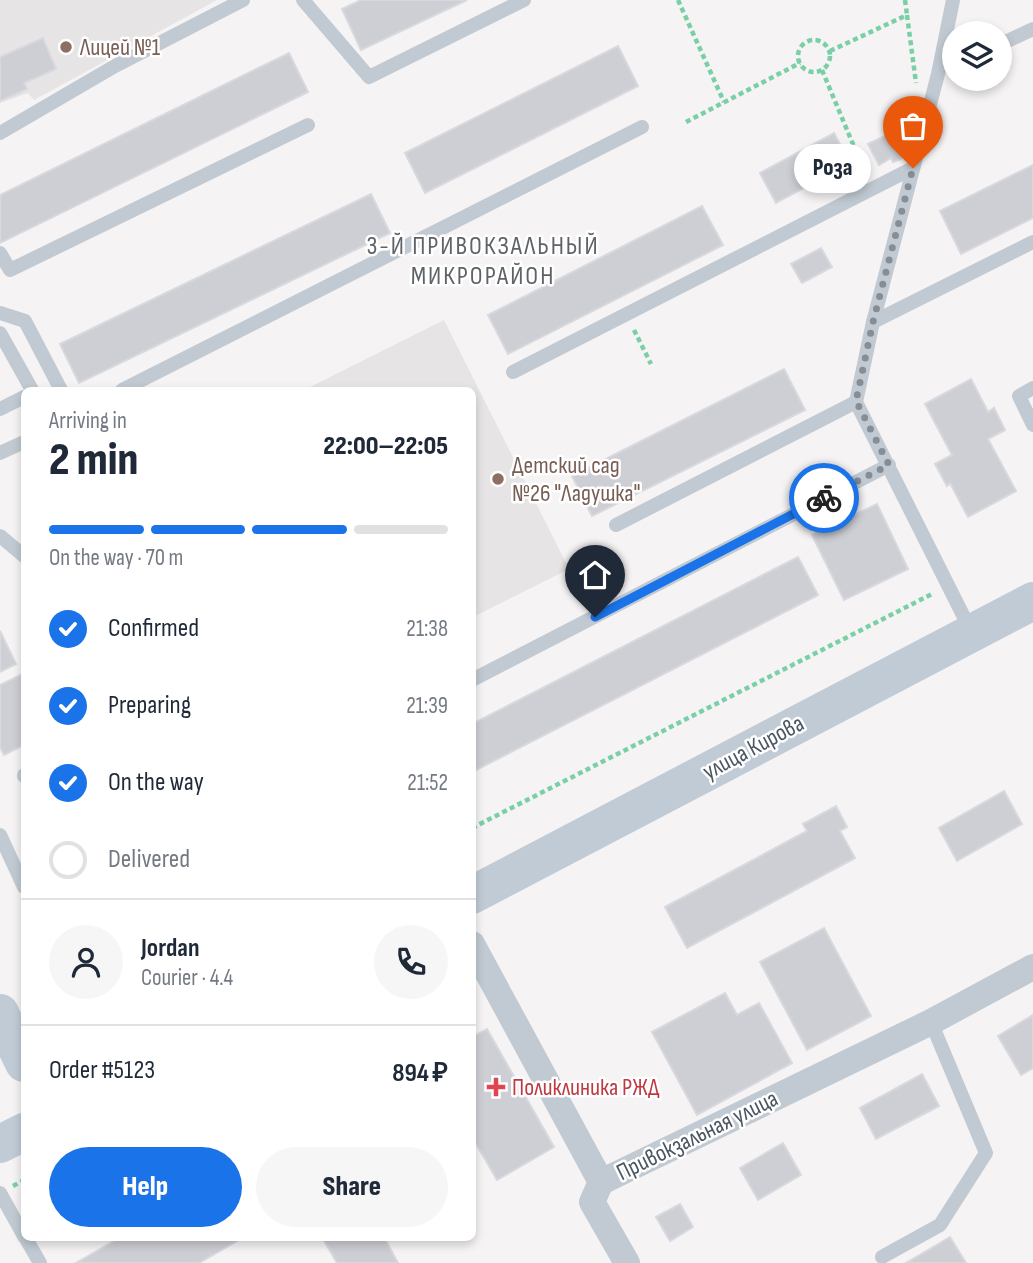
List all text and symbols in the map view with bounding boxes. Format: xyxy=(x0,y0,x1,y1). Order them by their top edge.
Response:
map controls xyxy=(942,21,1012,91)
button: layers xyxy=(942,21,1012,91)
place label: Лицей №1 xyxy=(79,33,161,62)
marker: Лицей №1 xyxy=(58,39,74,55)
pin xyxy=(883,96,943,168)
icon: bag xyxy=(894,107,932,145)
callout: Роза xyxy=(794,144,871,192)
text: Роза xyxy=(813,154,852,182)
district label: 3-Й ПРИВОКЗАЛЬНЫЙ МИКРОРАЙОН xyxy=(366,231,600,292)
text: Arriving in xyxy=(49,407,127,435)
text: 22:00–22:05 xyxy=(323,431,448,462)
text: 2 min xyxy=(49,433,138,488)
place label: Детский сад №26 "Ладушка" xyxy=(512,451,641,508)
courier xyxy=(789,463,859,533)
marker: Детский сад №26 "Ладушка" xyxy=(490,471,506,487)
icon: bike xyxy=(805,479,843,517)
text: On the way · 70 m xyxy=(49,544,183,572)
pin xyxy=(565,545,625,617)
icon: home xyxy=(576,556,614,594)
icon: check xyxy=(49,610,87,648)
text: Confirmed xyxy=(108,613,199,644)
text: 21:38 xyxy=(406,615,448,643)
icon: check xyxy=(49,687,87,725)
text: Preparing xyxy=(108,690,191,721)
text: 21:39 xyxy=(406,692,448,720)
street label: улица Кирова xyxy=(698,709,809,786)
icon: check xyxy=(49,764,87,802)
text: On the way xyxy=(108,767,204,798)
text: 21:52 xyxy=(407,769,448,797)
text: Delivered xyxy=(108,844,190,875)
button: person xyxy=(49,925,123,999)
button: phone xyxy=(374,925,448,999)
text: Jordan xyxy=(141,933,199,964)
text: Courier · 4.4 xyxy=(141,964,233,992)
text: Order #5123 xyxy=(49,1055,155,1086)
text: 894 ₽ xyxy=(392,1058,448,1089)
place label: Поликлиника РЖД xyxy=(512,1073,660,1102)
marker: Поликлиника РЖД xyxy=(486,1077,506,1097)
street label: Привокзальная улица xyxy=(612,1084,783,1187)
button: Help xyxy=(49,1147,242,1227)
button: Share xyxy=(256,1147,448,1227)

